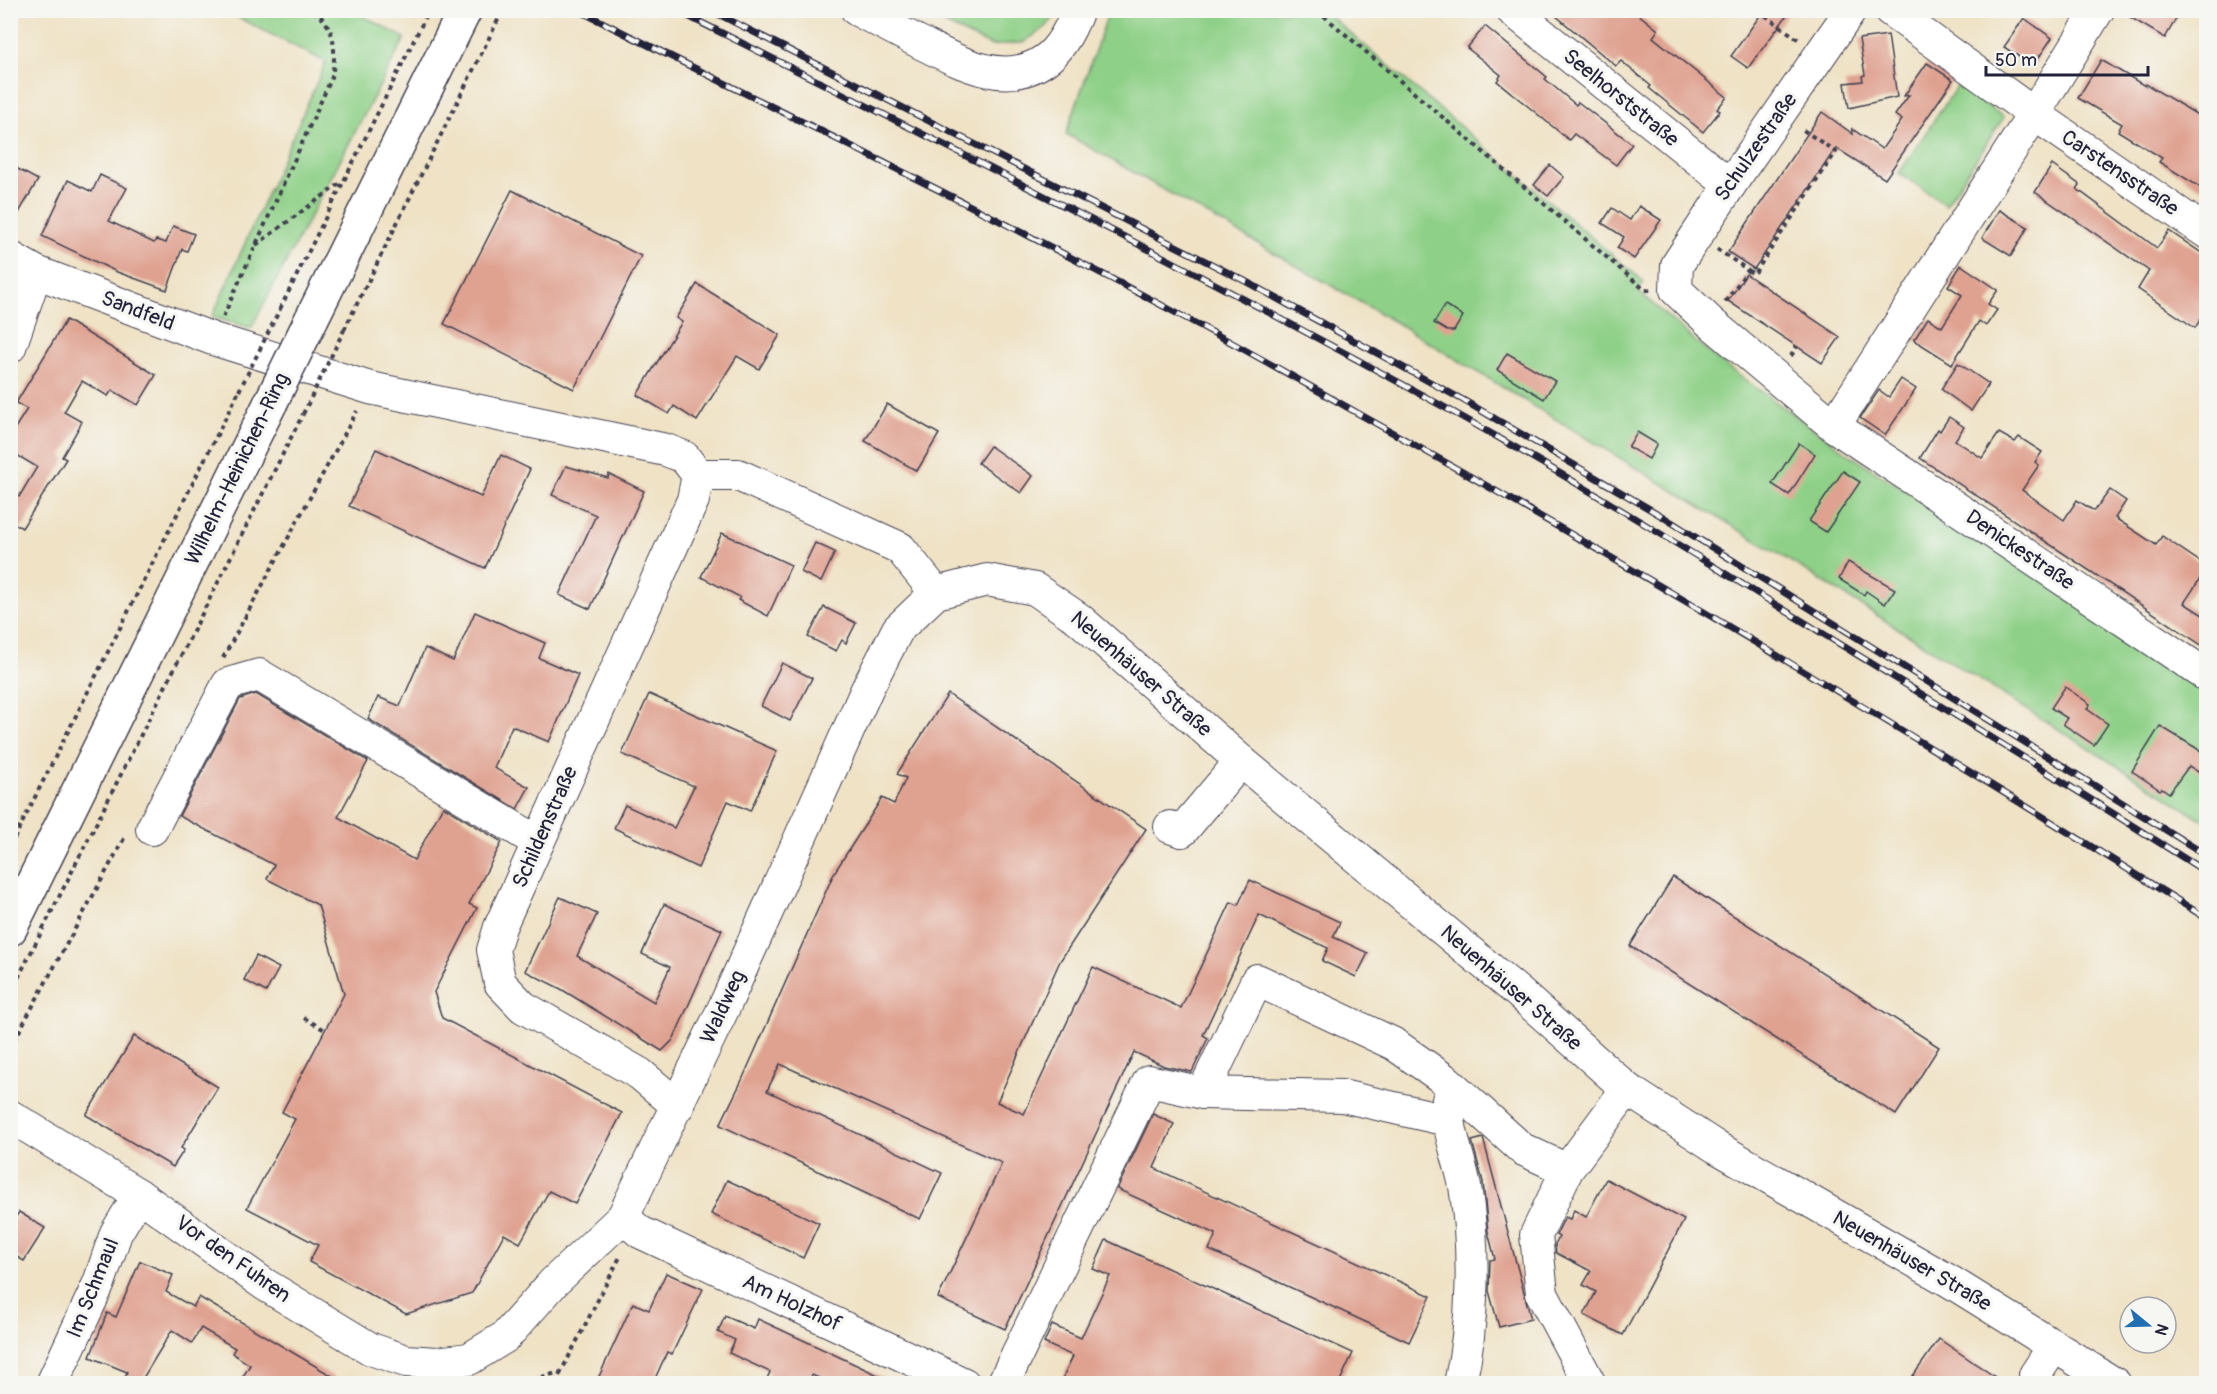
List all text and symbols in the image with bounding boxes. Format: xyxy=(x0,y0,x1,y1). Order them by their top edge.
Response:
scale bar xyxy=(1986,39,2148,77)
street label: Seelhorststraße xyxy=(1558,43,1685,153)
text: 50 m xyxy=(1995,49,2037,72)
street label: Schulzestraße xyxy=(1709,87,1804,207)
street label: Carstensstraße xyxy=(2056,124,2184,223)
street label: Sandfeld xyxy=(97,285,179,337)
street label: Wilhelm-Heinichen-Ring xyxy=(179,368,295,570)
street label: Denickestraße xyxy=(1960,504,2080,597)
street label: Neuenhäuser Straße xyxy=(1065,605,1218,743)
street label: Schildenstraße xyxy=(506,761,584,892)
street label: Neuenhäuser Straße xyxy=(1435,919,1588,1057)
street label: Waldweg xyxy=(694,966,752,1048)
street label: Neuenhäuser Straße xyxy=(1828,1205,1997,1318)
street label: Vor den Fuhren xyxy=(170,1209,296,1309)
street label: Im Schmaul xyxy=(61,1234,125,1342)
street label: Am Holzhof xyxy=(738,1268,846,1338)
north arrow xyxy=(2118,1295,2178,1355)
text: N xyxy=(2150,1321,2172,1338)

